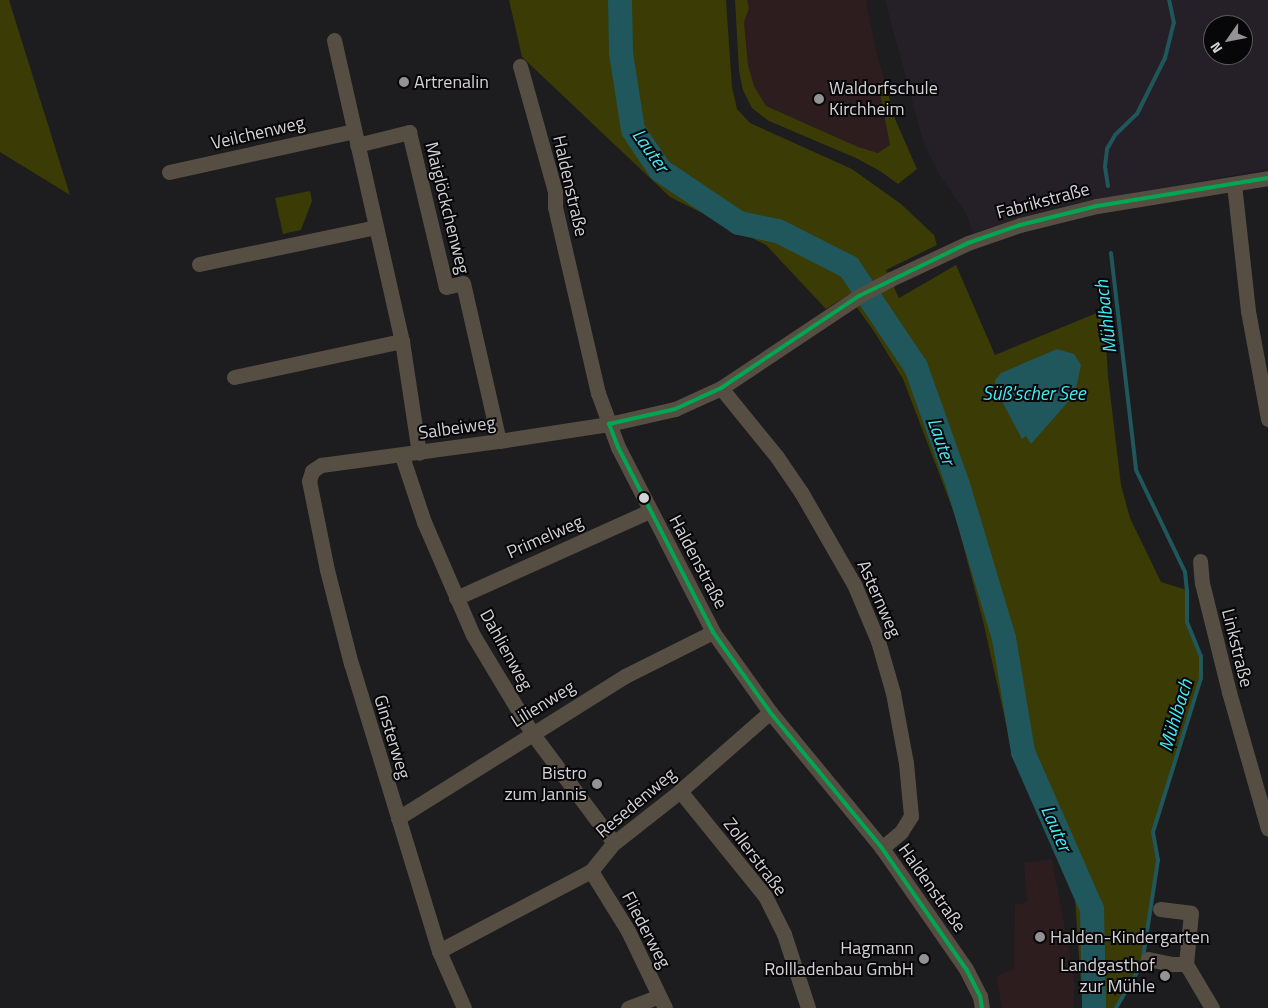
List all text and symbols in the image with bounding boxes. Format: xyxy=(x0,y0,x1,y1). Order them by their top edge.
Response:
north arrow xyxy=(1203,15,1253,65)
text: N xyxy=(1204,38,1227,58)
place label: Artrenalin xyxy=(414,71,489,93)
marker: Artrenalin xyxy=(398,76,410,88)
place label: Waldorfschule Kirchheim xyxy=(829,78,938,120)
marker: Waldorfschule Kirchheim xyxy=(813,93,825,105)
street label: Veilchenweg xyxy=(209,112,307,154)
water label: Lauter xyxy=(628,124,674,176)
street label: Haldenstraße xyxy=(548,133,592,239)
street label: Maiglöckchenweg xyxy=(420,140,474,276)
street label: Fabrikstraße xyxy=(994,178,1092,224)
water label: Mühlbach xyxy=(1089,279,1121,355)
water label: Süß'scher See xyxy=(982,382,1086,404)
street label: Salbeiweg xyxy=(417,412,497,444)
water label: Lauter xyxy=(923,415,961,467)
unlabelled marker xyxy=(639,493,649,503)
street label: Primelweg xyxy=(504,511,586,563)
street label: Haldenstraße xyxy=(664,511,732,613)
street label: Asternweg xyxy=(852,557,906,641)
street label: Dahlienweg xyxy=(475,606,537,694)
street label: Linkstraße xyxy=(1217,606,1257,690)
street label: Lilienweg xyxy=(507,676,579,732)
water label: Mühlbach xyxy=(1153,676,1197,754)
street label: Ginsterweg xyxy=(369,692,415,782)
place label: Bistro zum Jannis xyxy=(504,763,587,806)
street label: Resedenweg xyxy=(592,763,680,843)
marker: Bistro zum Jannis xyxy=(591,778,603,790)
water label: Lauter xyxy=(1037,802,1077,854)
street label: Zollerstraße xyxy=(719,814,791,900)
street label: Haldenstraße xyxy=(894,840,970,936)
street label: Fliederweg xyxy=(617,888,675,972)
place label: Halden-Kindergarten xyxy=(1050,926,1210,948)
marker: Halden-Kindergarten xyxy=(1034,931,1046,943)
place label: Hagmann Rollladenbau GmbH xyxy=(764,938,914,981)
marker: Hagmann Rollladenbau GmbH xyxy=(918,953,930,965)
place label: Landgasthof zur Mühle xyxy=(1060,955,1155,998)
marker: Landgasthof zur Mühle xyxy=(1159,970,1171,982)

